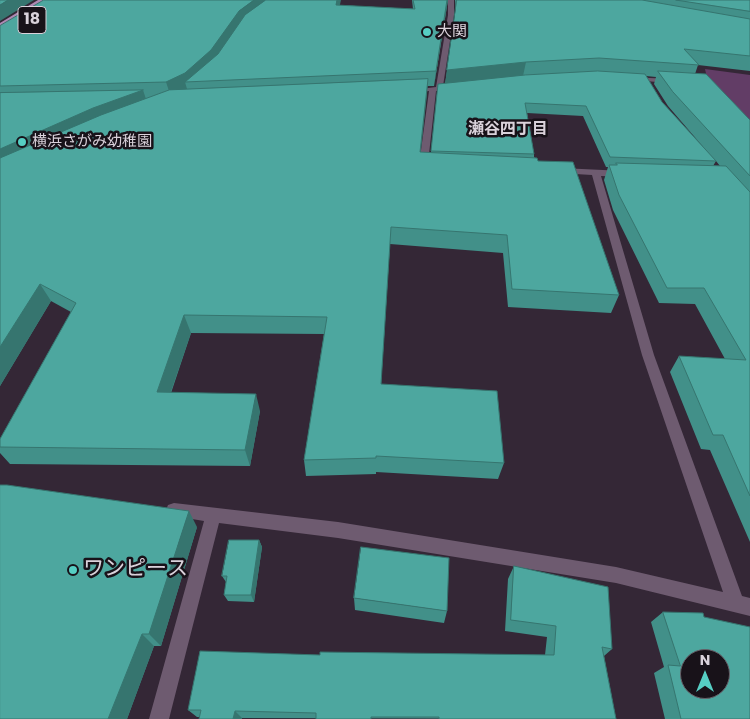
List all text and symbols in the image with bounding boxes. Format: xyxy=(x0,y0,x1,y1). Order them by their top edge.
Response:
road number: 18 xyxy=(18,6,46,34)
place label: 大関 xyxy=(437,23,467,41)
marker: 大関 xyxy=(421,26,433,38)
district label: 瀬谷四丁目 xyxy=(468,120,548,140)
place label: 横浜さがみ幼稚園 xyxy=(32,133,152,151)
marker: 横浜さがみ幼稚園 xyxy=(16,136,28,148)
place label: ワンピース xyxy=(83,557,188,583)
marker: ワンピース xyxy=(67,564,79,576)
north arrow xyxy=(680,649,730,699)
text: N xyxy=(700,650,710,670)

